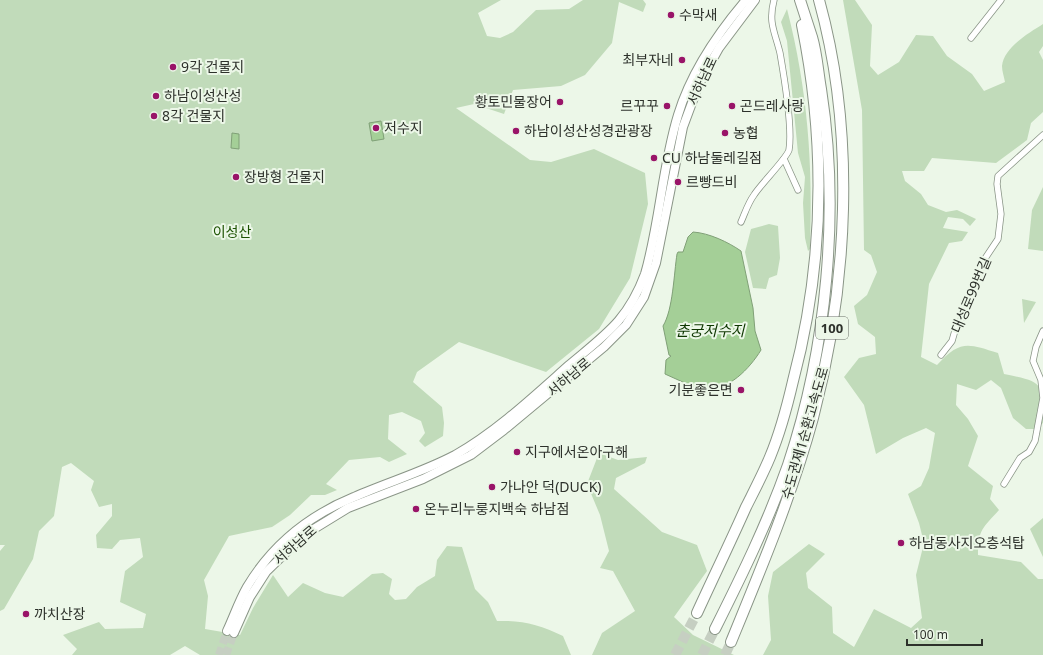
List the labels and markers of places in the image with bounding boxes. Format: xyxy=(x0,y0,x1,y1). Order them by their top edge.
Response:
place label: 수막새 xyxy=(679,5,718,24)
marker: 수막새 xyxy=(666,10,676,20)
place label: 최부자네 xyxy=(622,50,674,69)
marker: 최부자네 xyxy=(677,55,687,65)
place label: 9각 건물지 xyxy=(181,57,244,76)
marker: 9각 건물지 xyxy=(168,62,178,72)
place label: 하남이성산성 xyxy=(164,86,241,105)
marker: 하남이성산성 xyxy=(151,91,161,101)
place label: 황토민물장어 xyxy=(475,92,552,111)
place label: 르꾸꾸 xyxy=(620,96,659,115)
place label: 곤드레사랑 xyxy=(740,96,805,115)
marker: 황토민물장어 xyxy=(555,97,565,107)
marker: 르꾸꾸 xyxy=(662,101,672,111)
marker: 곤드레사랑 xyxy=(727,101,737,111)
place label: 8각 건물지 xyxy=(162,106,225,125)
marker: 8각 건물지 xyxy=(149,111,159,121)
place label: 저수지 xyxy=(384,118,423,137)
place label: 하남이성산성경관광장 xyxy=(524,121,653,140)
marker: 저수지 xyxy=(371,123,381,133)
place label: 농협 xyxy=(733,123,759,142)
marker: 하남이성산성경관광장 xyxy=(511,126,521,136)
marker: 농협 xyxy=(720,128,730,138)
place label: CU 하남둘레길점 xyxy=(662,148,762,167)
marker: CU 하남둘레길점 xyxy=(649,153,659,163)
place label: 장방형 건물지 xyxy=(244,167,325,186)
marker: 장방형 건물지 xyxy=(231,172,241,182)
place label: 르빵드비 xyxy=(686,172,738,191)
marker: 르빵드비 xyxy=(673,177,683,187)
place label: 기분좋은면 xyxy=(669,380,733,399)
marker: 기분좋은면 xyxy=(736,385,746,395)
place label: 지구에서온아구해 xyxy=(525,442,628,461)
marker: 지구에서온아구해 xyxy=(512,447,522,457)
place label: 가나안 덕(DUCK) xyxy=(500,477,602,496)
marker: 가나안 덕(DUCK) xyxy=(487,482,497,492)
place label: 온누리누룽지백숙 하남점 xyxy=(424,499,569,518)
marker: 온누리누룽지백숙 하남점 xyxy=(411,504,421,514)
place label: 하남동사지오층석탑 xyxy=(909,533,1025,552)
marker: 하남동사지오층석탑 xyxy=(896,538,906,548)
place label: 까치산장 xyxy=(34,604,86,623)
marker: 까치산장 xyxy=(21,609,31,619)

